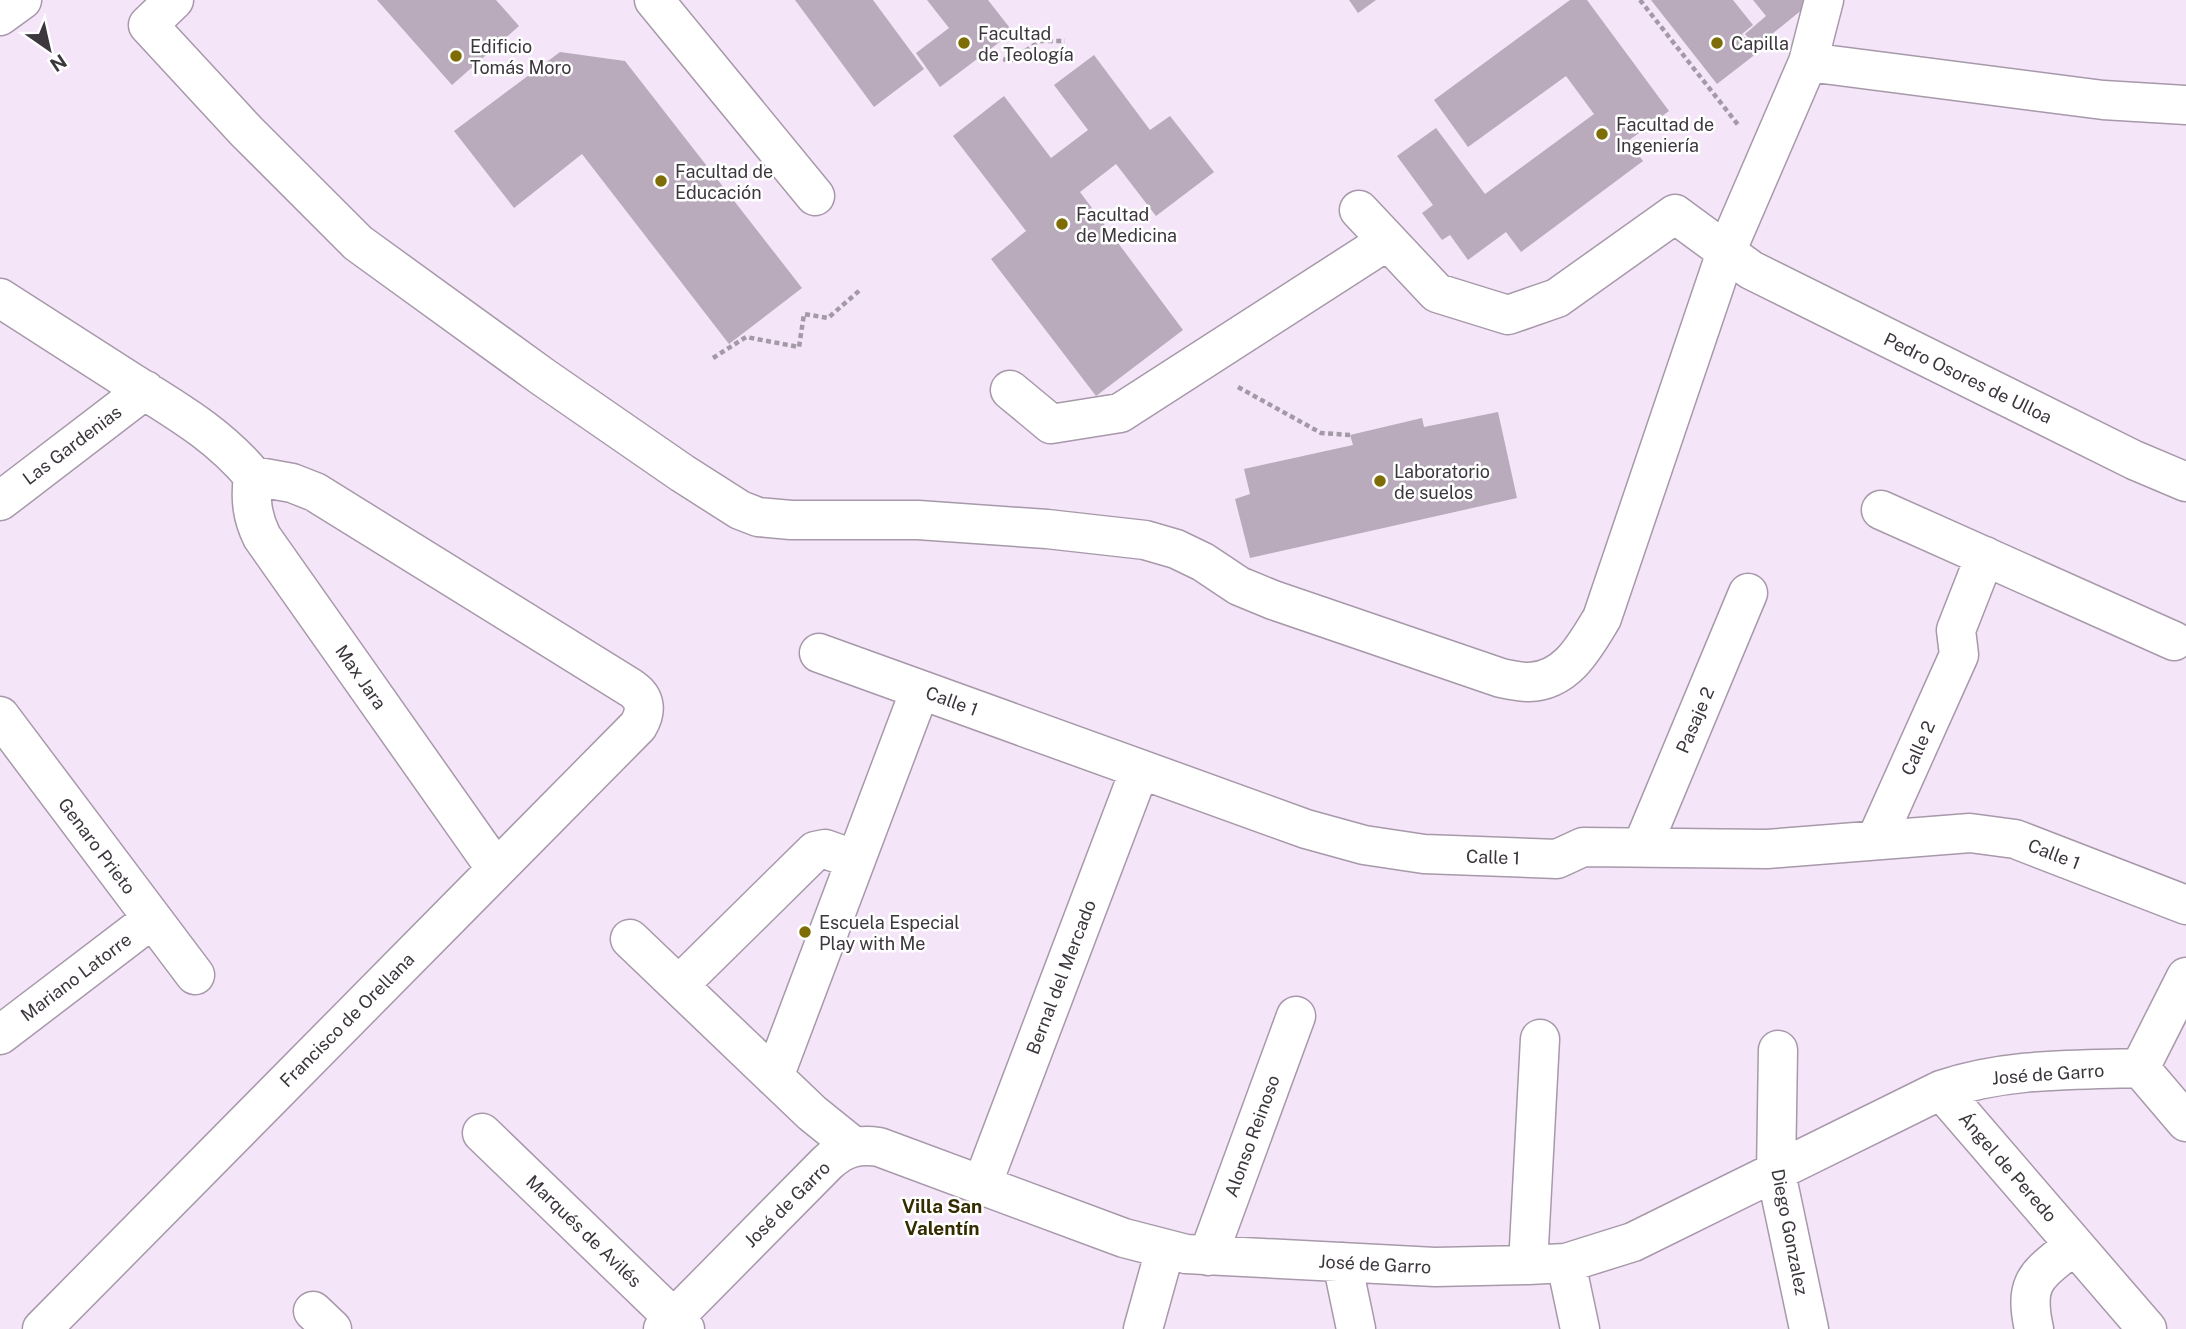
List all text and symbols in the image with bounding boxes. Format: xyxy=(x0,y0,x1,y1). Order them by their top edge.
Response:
north arrow xyxy=(14,14,84,84)
place label: Facultad de Teología xyxy=(978,23,1074,65)
place label: Capilla xyxy=(1731,33,1789,54)
marker: Facultad de Teología xyxy=(956,35,972,51)
marker: Capilla xyxy=(1709,35,1725,51)
place label: Edificio Tomás Moro xyxy=(470,36,572,78)
marker: Edificio Tomás Moro xyxy=(448,48,464,64)
text: N xyxy=(46,50,71,76)
place label: Facultad de Ingeniería xyxy=(1616,114,1714,156)
marker: Facultad de Ingeniería xyxy=(1594,126,1610,142)
place label: Facultad de Educación xyxy=(675,161,773,203)
marker: Facultad de Educación xyxy=(653,173,669,189)
place label: Facultad de Medicina xyxy=(1076,204,1177,246)
marker: Facultad de Medicina xyxy=(1054,216,1070,232)
street label: Pedro Osores de Ulloa xyxy=(1881,328,2055,428)
street label: Las Gardenias xyxy=(18,401,126,489)
place label: Laboratorio de suelos xyxy=(1394,461,1490,503)
marker: Laboratorio de suelos xyxy=(1372,473,1388,489)
street label: Max Jara xyxy=(331,641,391,713)
street label: Calle 1 xyxy=(923,682,981,720)
street label: Pasaje 2 xyxy=(1672,684,1718,756)
street label: Calle 2 xyxy=(1897,717,1939,779)
street label: Genaro Prieto xyxy=(54,794,140,898)
street label: Calle 1 xyxy=(2025,834,2083,874)
street label: Calle 1 xyxy=(1466,846,1520,868)
street label: Bernal del Mercado xyxy=(1022,897,1100,1057)
place label: Escuela Especial Play with Me xyxy=(819,912,960,954)
marker: Escuela Especial Play with Me xyxy=(797,924,813,940)
street label: Mariano Latorre xyxy=(17,929,135,1025)
street label: Francisco de Orellana xyxy=(276,949,418,1091)
street label: José de Garro xyxy=(1991,1060,2105,1088)
street label: Alonso Reinoso xyxy=(1220,1072,1284,1200)
street label: Ángel de Peredo xyxy=(1955,1107,2062,1226)
street label: José de Garro xyxy=(740,1157,834,1251)
street label: Diego Gonzalez xyxy=(1767,1167,1813,1297)
street label: Marqués de Avilés xyxy=(522,1171,646,1291)
district label: Villa San Valentín xyxy=(902,1195,982,1239)
street label: José de Garro xyxy=(1318,1251,1432,1277)

